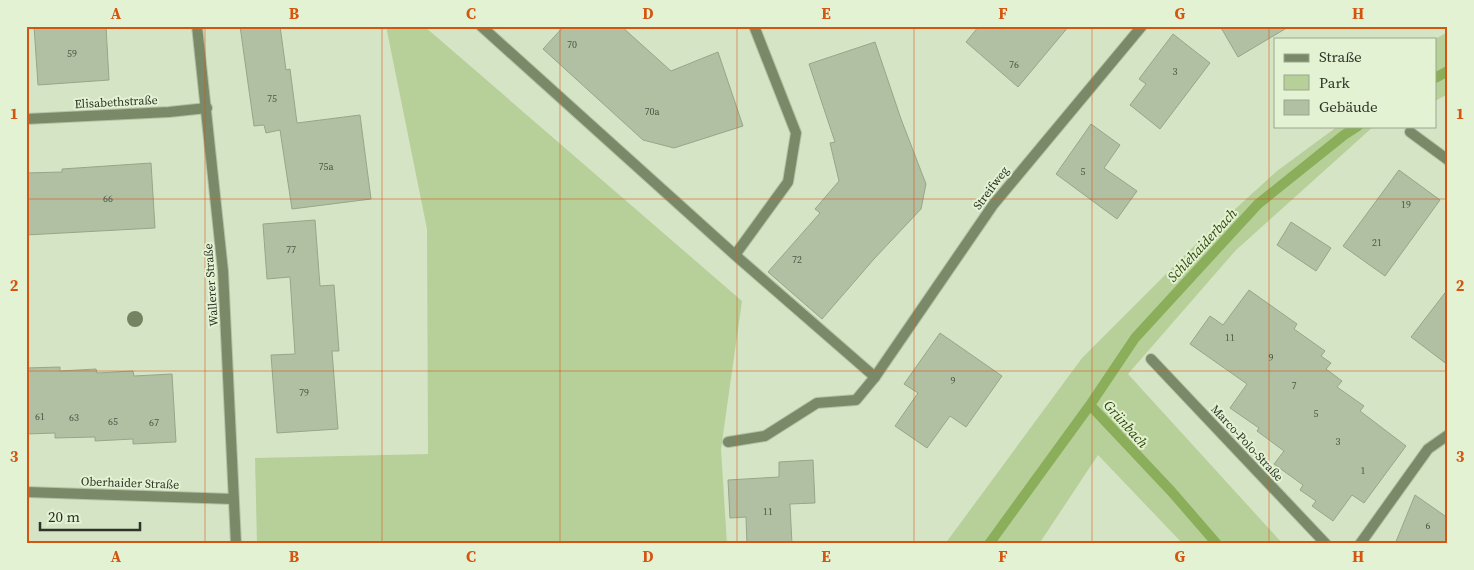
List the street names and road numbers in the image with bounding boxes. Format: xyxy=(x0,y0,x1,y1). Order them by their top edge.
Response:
street label: Elisabethstraße xyxy=(74,92,158,112)
street label: Streifweg xyxy=(969,163,1013,213)
street label: Wallerer Straße xyxy=(200,243,222,327)
street label: Marco-Polo-Straße xyxy=(1207,401,1287,485)
street label: Oberhaider Straße xyxy=(81,473,179,493)

